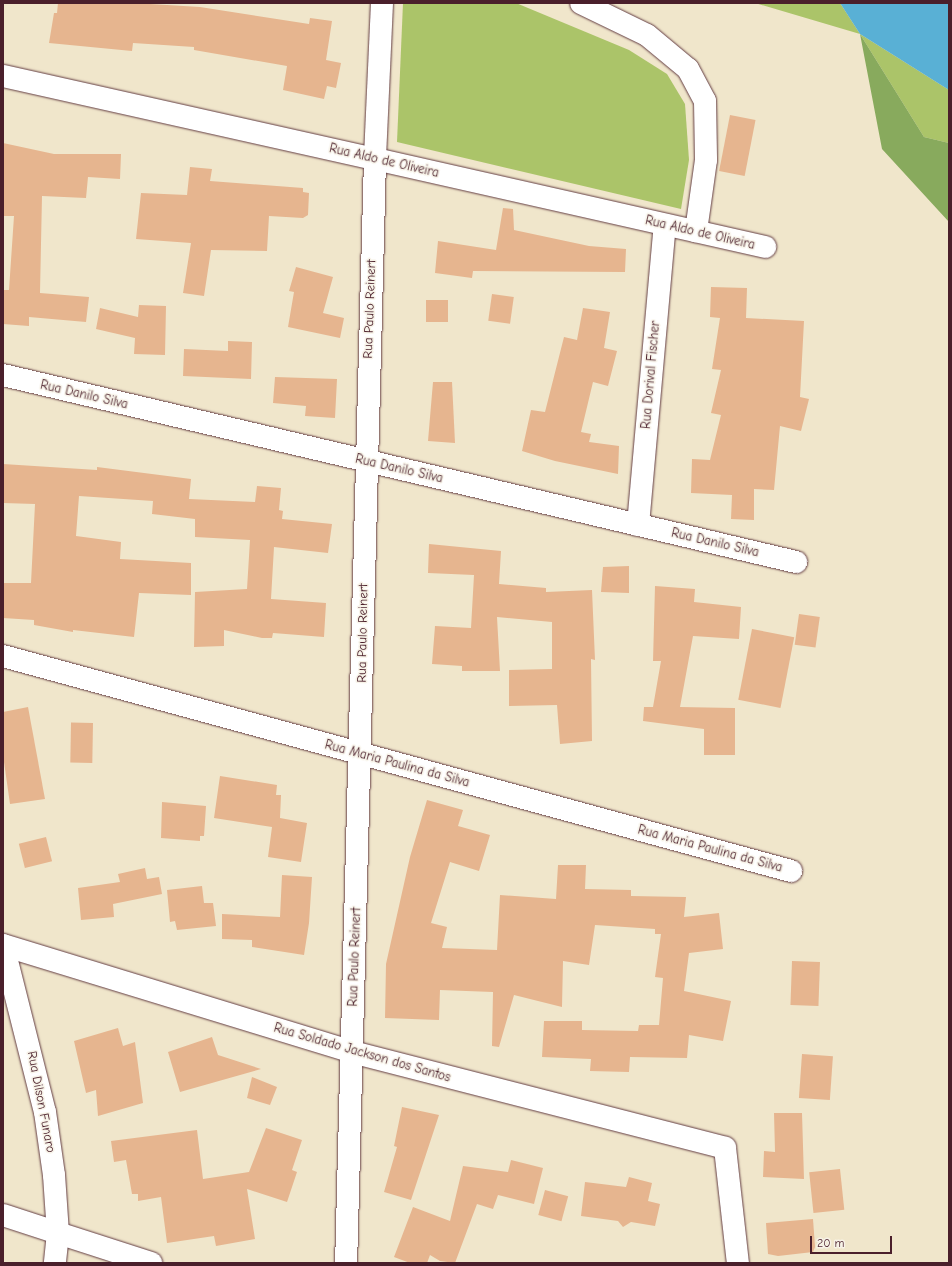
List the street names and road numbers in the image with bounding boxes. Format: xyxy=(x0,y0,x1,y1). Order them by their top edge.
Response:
street label: Rua Aldo de Oliveira xyxy=(328,141,440,181)
street label: Rua Aldo de Oliveira xyxy=(644,213,756,253)
street label: Rua Paulo Reinert xyxy=(360,259,380,359)
street label: Rua Dorival Fischer xyxy=(639,320,663,430)
street label: Rua Danilo Silva xyxy=(39,377,129,413)
street label: Rua Danilo Silva xyxy=(354,451,444,487)
street label: Rua Danilo Silva xyxy=(670,525,760,561)
street label: Rua Paulo Reinert xyxy=(354,583,372,683)
street label: Rua Maria Paulina da Silva xyxy=(323,737,471,791)
street label: Rua Maria Paulina da Silva xyxy=(636,822,784,876)
street label: Rua Paulo Reinert xyxy=(345,907,365,1007)
street label: Rua Soldado Jackson dos Santos xyxy=(272,1020,452,1086)
street label: Rua Dilson Funaro xyxy=(24,1050,58,1154)

